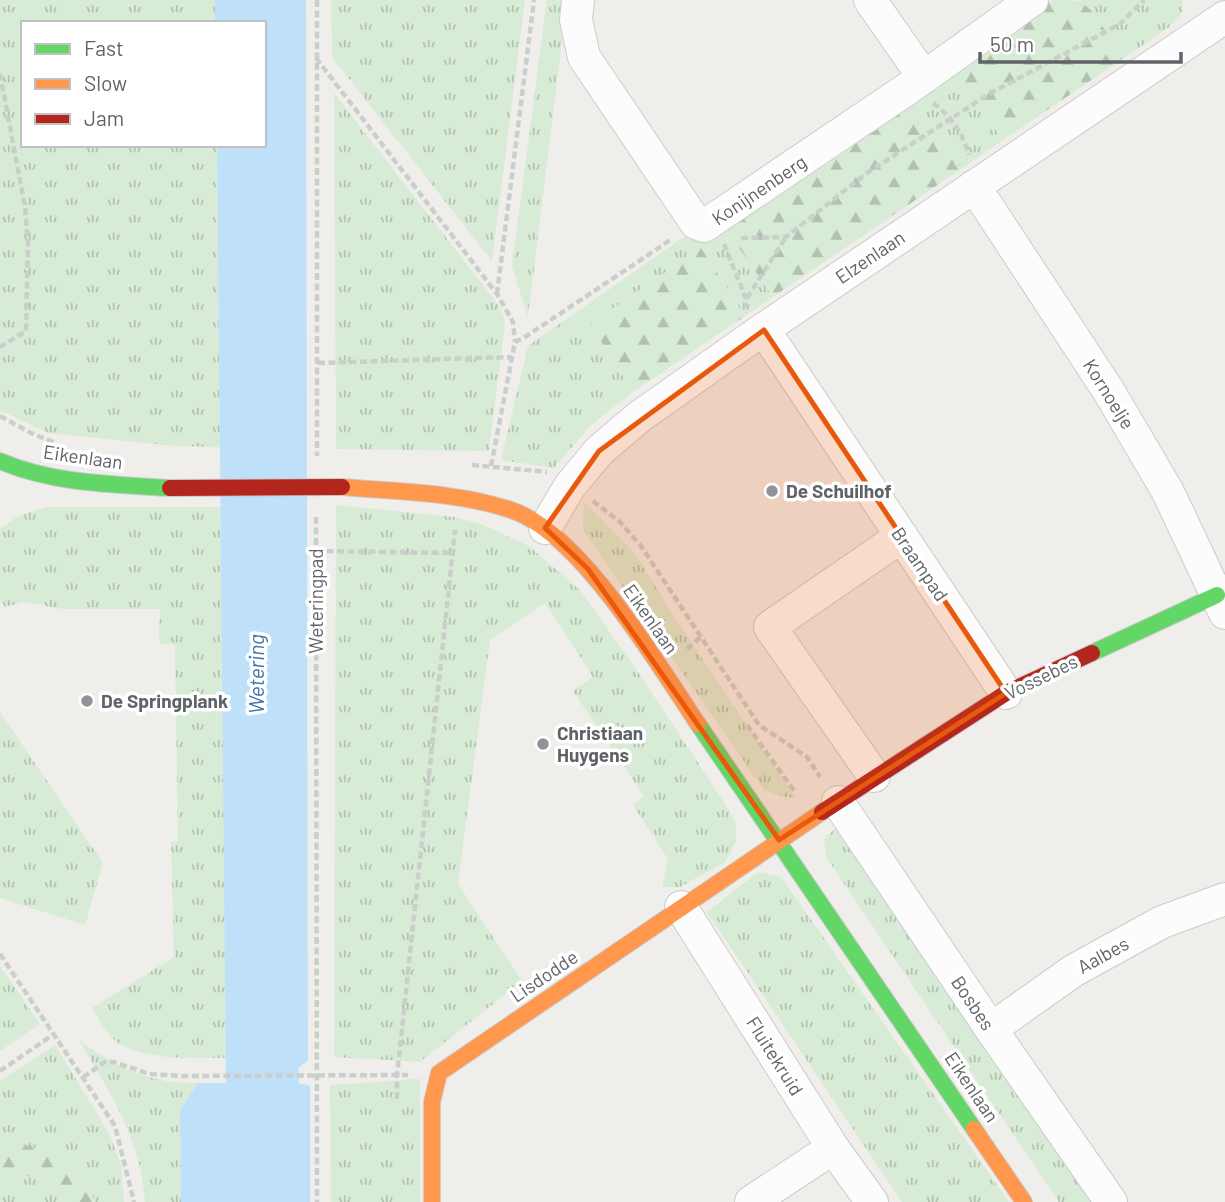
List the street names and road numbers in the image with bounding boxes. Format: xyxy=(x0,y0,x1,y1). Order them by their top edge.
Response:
street label: Konijnenberg xyxy=(707,150,810,230)
street label: Elzenlaan xyxy=(831,225,909,288)
street label: Kornoelje xyxy=(1079,354,1140,433)
street label: Eikenlaan xyxy=(42,440,124,473)
street label: Braampad xyxy=(887,522,954,605)
street label: Weteringpad xyxy=(304,548,327,654)
street label: Eikenlaan xyxy=(619,579,684,658)
street label: Vossebes xyxy=(1001,649,1081,704)
street label: Aalbes xyxy=(1073,931,1132,978)
street label: Lisdodde xyxy=(506,945,582,1006)
street label: Bosbes xyxy=(947,971,1000,1034)
street label: Fluitekruid xyxy=(742,1012,809,1099)
street label: Eikenlaan xyxy=(941,1047,1004,1126)

